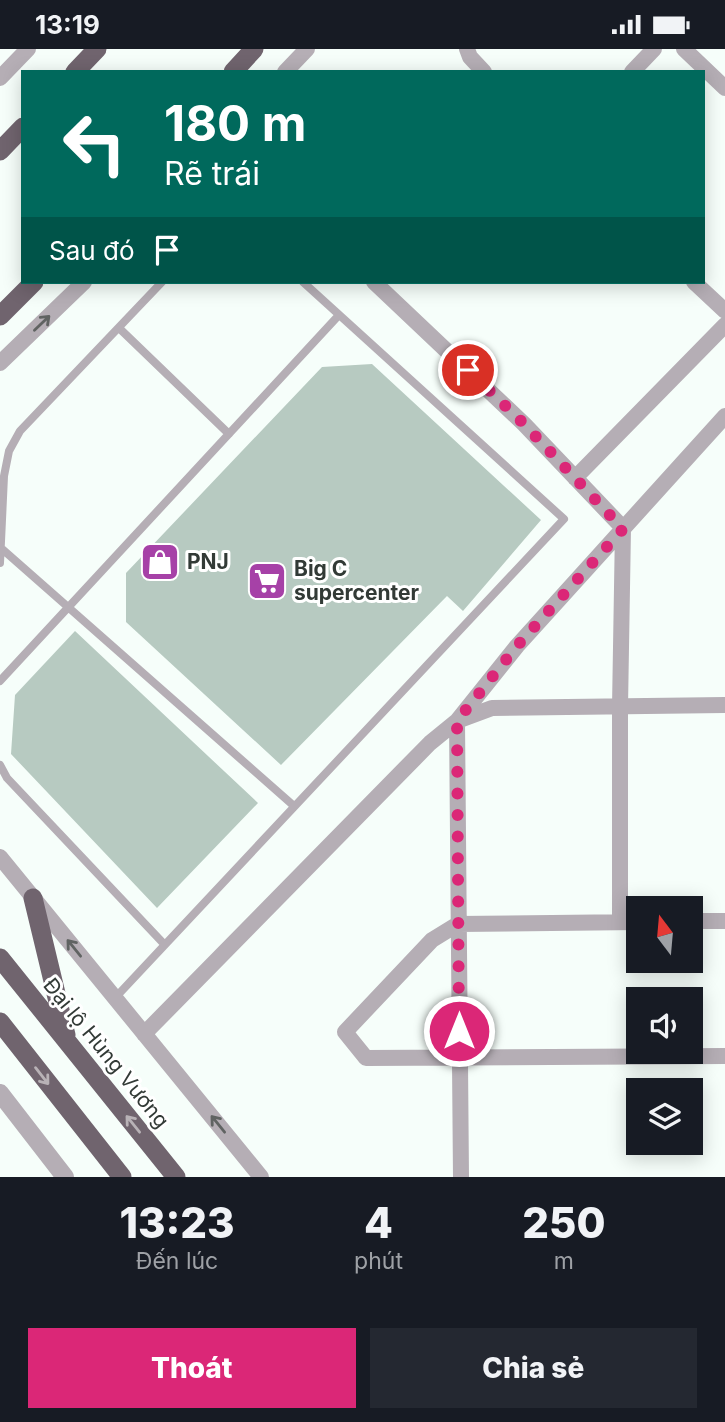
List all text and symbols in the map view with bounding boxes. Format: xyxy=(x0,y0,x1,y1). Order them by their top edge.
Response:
text: 13:19 xyxy=(35,9,100,40)
text: 180 m xyxy=(164,94,306,153)
icon: left xyxy=(49,98,140,189)
text: Rẽ trái xyxy=(164,154,260,193)
icon: arrive xyxy=(148,231,186,269)
text: Sau đó xyxy=(49,235,134,266)
one-way arrow xyxy=(33,314,50,331)
pin xyxy=(438,340,498,400)
icon: arrive xyxy=(449,351,487,389)
shop icon: PNJ xyxy=(139,541,181,583)
place label: PNJ xyxy=(187,549,229,574)
place label: Big C supercenter xyxy=(294,556,420,605)
supermarket icon: Big C supercenter xyxy=(246,560,288,602)
north arrow xyxy=(626,896,704,973)
map controls xyxy=(626,896,703,1155)
one-way arrow xyxy=(66,939,82,957)
street label: Đại lộ Hùng Vương xyxy=(38,973,174,1133)
button: sound xyxy=(626,987,703,1064)
position arrow xyxy=(422,994,496,1068)
one-way arrow xyxy=(35,1066,50,1085)
button: layers xyxy=(626,1078,703,1155)
one-way arrow xyxy=(125,1115,141,1133)
one-way arrow xyxy=(210,1116,225,1134)
text: 13:23 xyxy=(119,1197,235,1248)
text: 4 xyxy=(364,1197,393,1248)
text: 250 xyxy=(522,1197,606,1248)
text: Đến lúc xyxy=(136,1247,218,1275)
text: phút xyxy=(354,1247,403,1275)
text: m xyxy=(554,1247,574,1275)
button: Thoát xyxy=(28,1328,356,1408)
button: Chia sẻ xyxy=(370,1328,697,1408)

